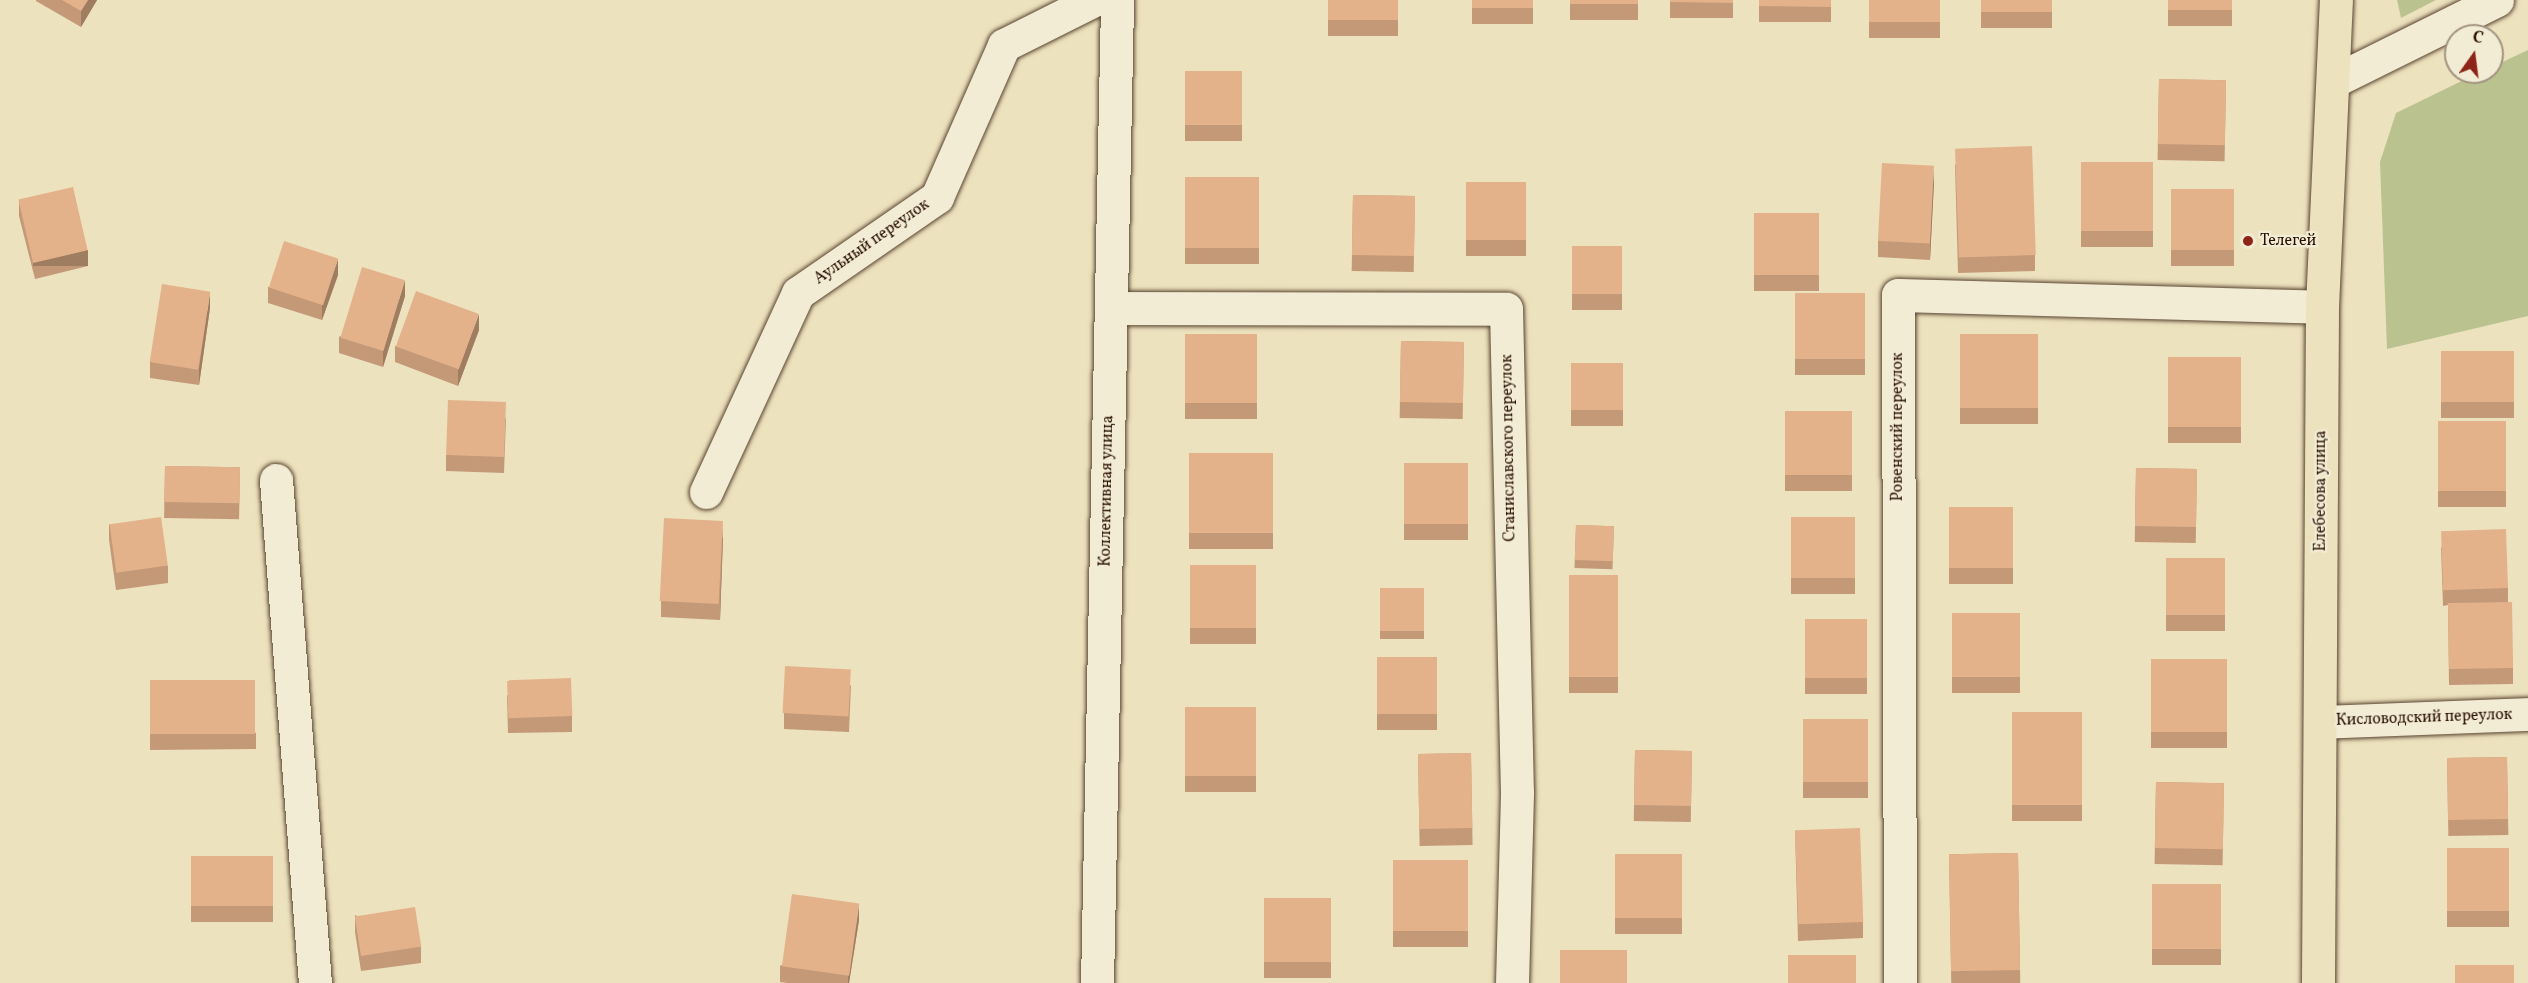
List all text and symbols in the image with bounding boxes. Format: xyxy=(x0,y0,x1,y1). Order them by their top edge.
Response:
north arrow xyxy=(2444,24,2504,84)
text: С xyxy=(2470,27,2486,50)
street label: Аульный переулок xyxy=(811,195,933,289)
place label: Телегей xyxy=(2260,231,2316,251)
marker: Телегей xyxy=(2241,234,2255,248)
street label: Ровенский переулок xyxy=(1888,353,1908,501)
street label: Станиславского переулок xyxy=(1498,354,1520,542)
street label: Коллективная улица xyxy=(1096,415,1118,567)
street label: Елебесова улица xyxy=(2311,430,2331,552)
street label: Кисловодский переулок xyxy=(2335,705,2513,731)

